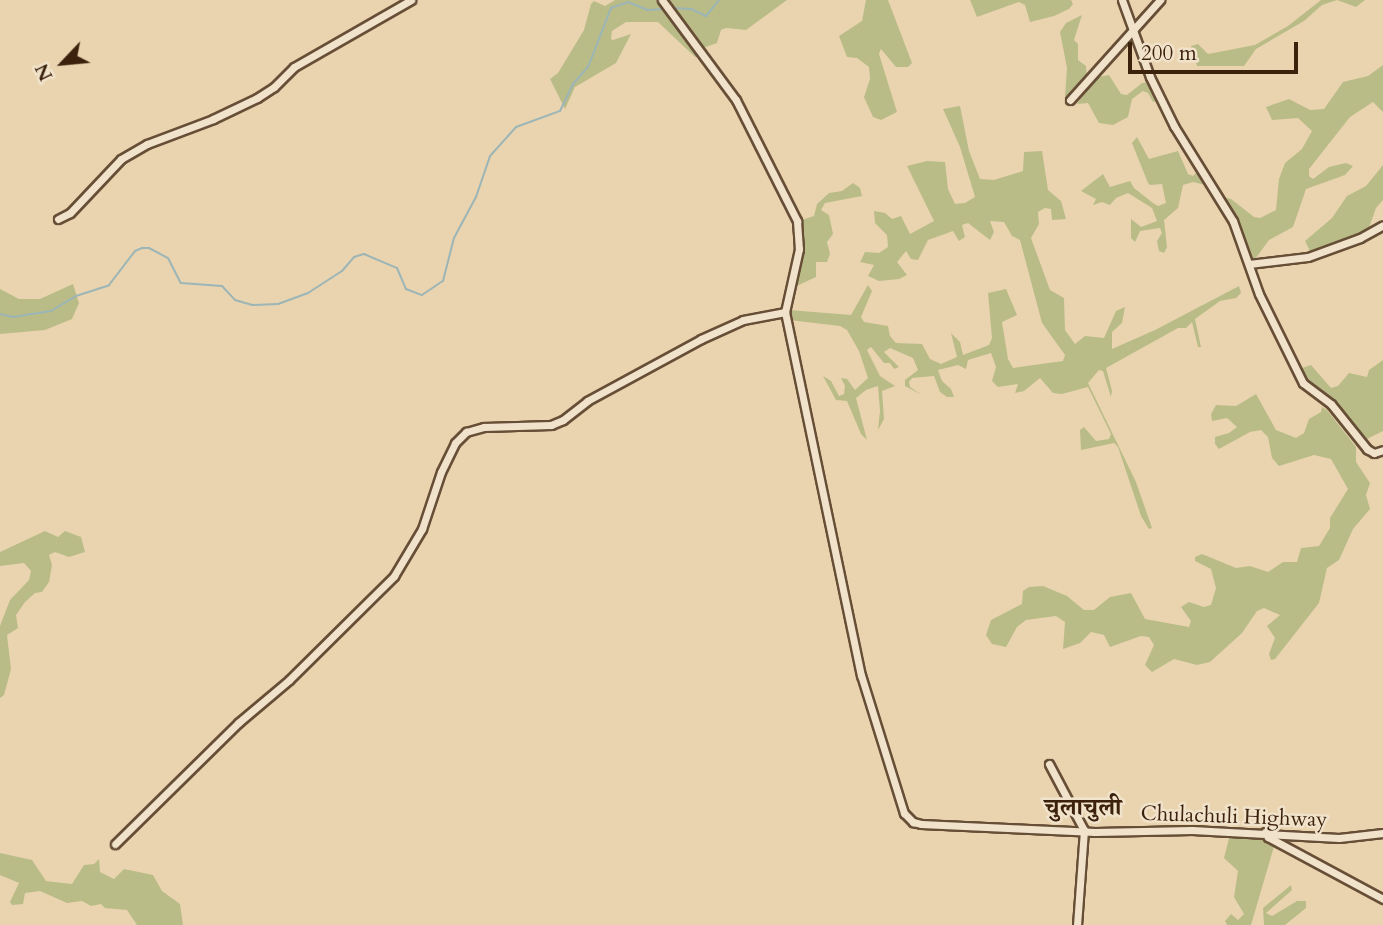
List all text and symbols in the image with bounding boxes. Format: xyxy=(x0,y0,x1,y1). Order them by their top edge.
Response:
north arrow xyxy=(28,28,98,98)
scale bar xyxy=(1131,28,1301,72)
text: 200 m xyxy=(1141,39,1197,68)
text: N xyxy=(29,59,59,85)
district label: चुलाचुली xyxy=(1045,794,1121,822)
street label: Chulachuli Highway xyxy=(1140,801,1328,833)

